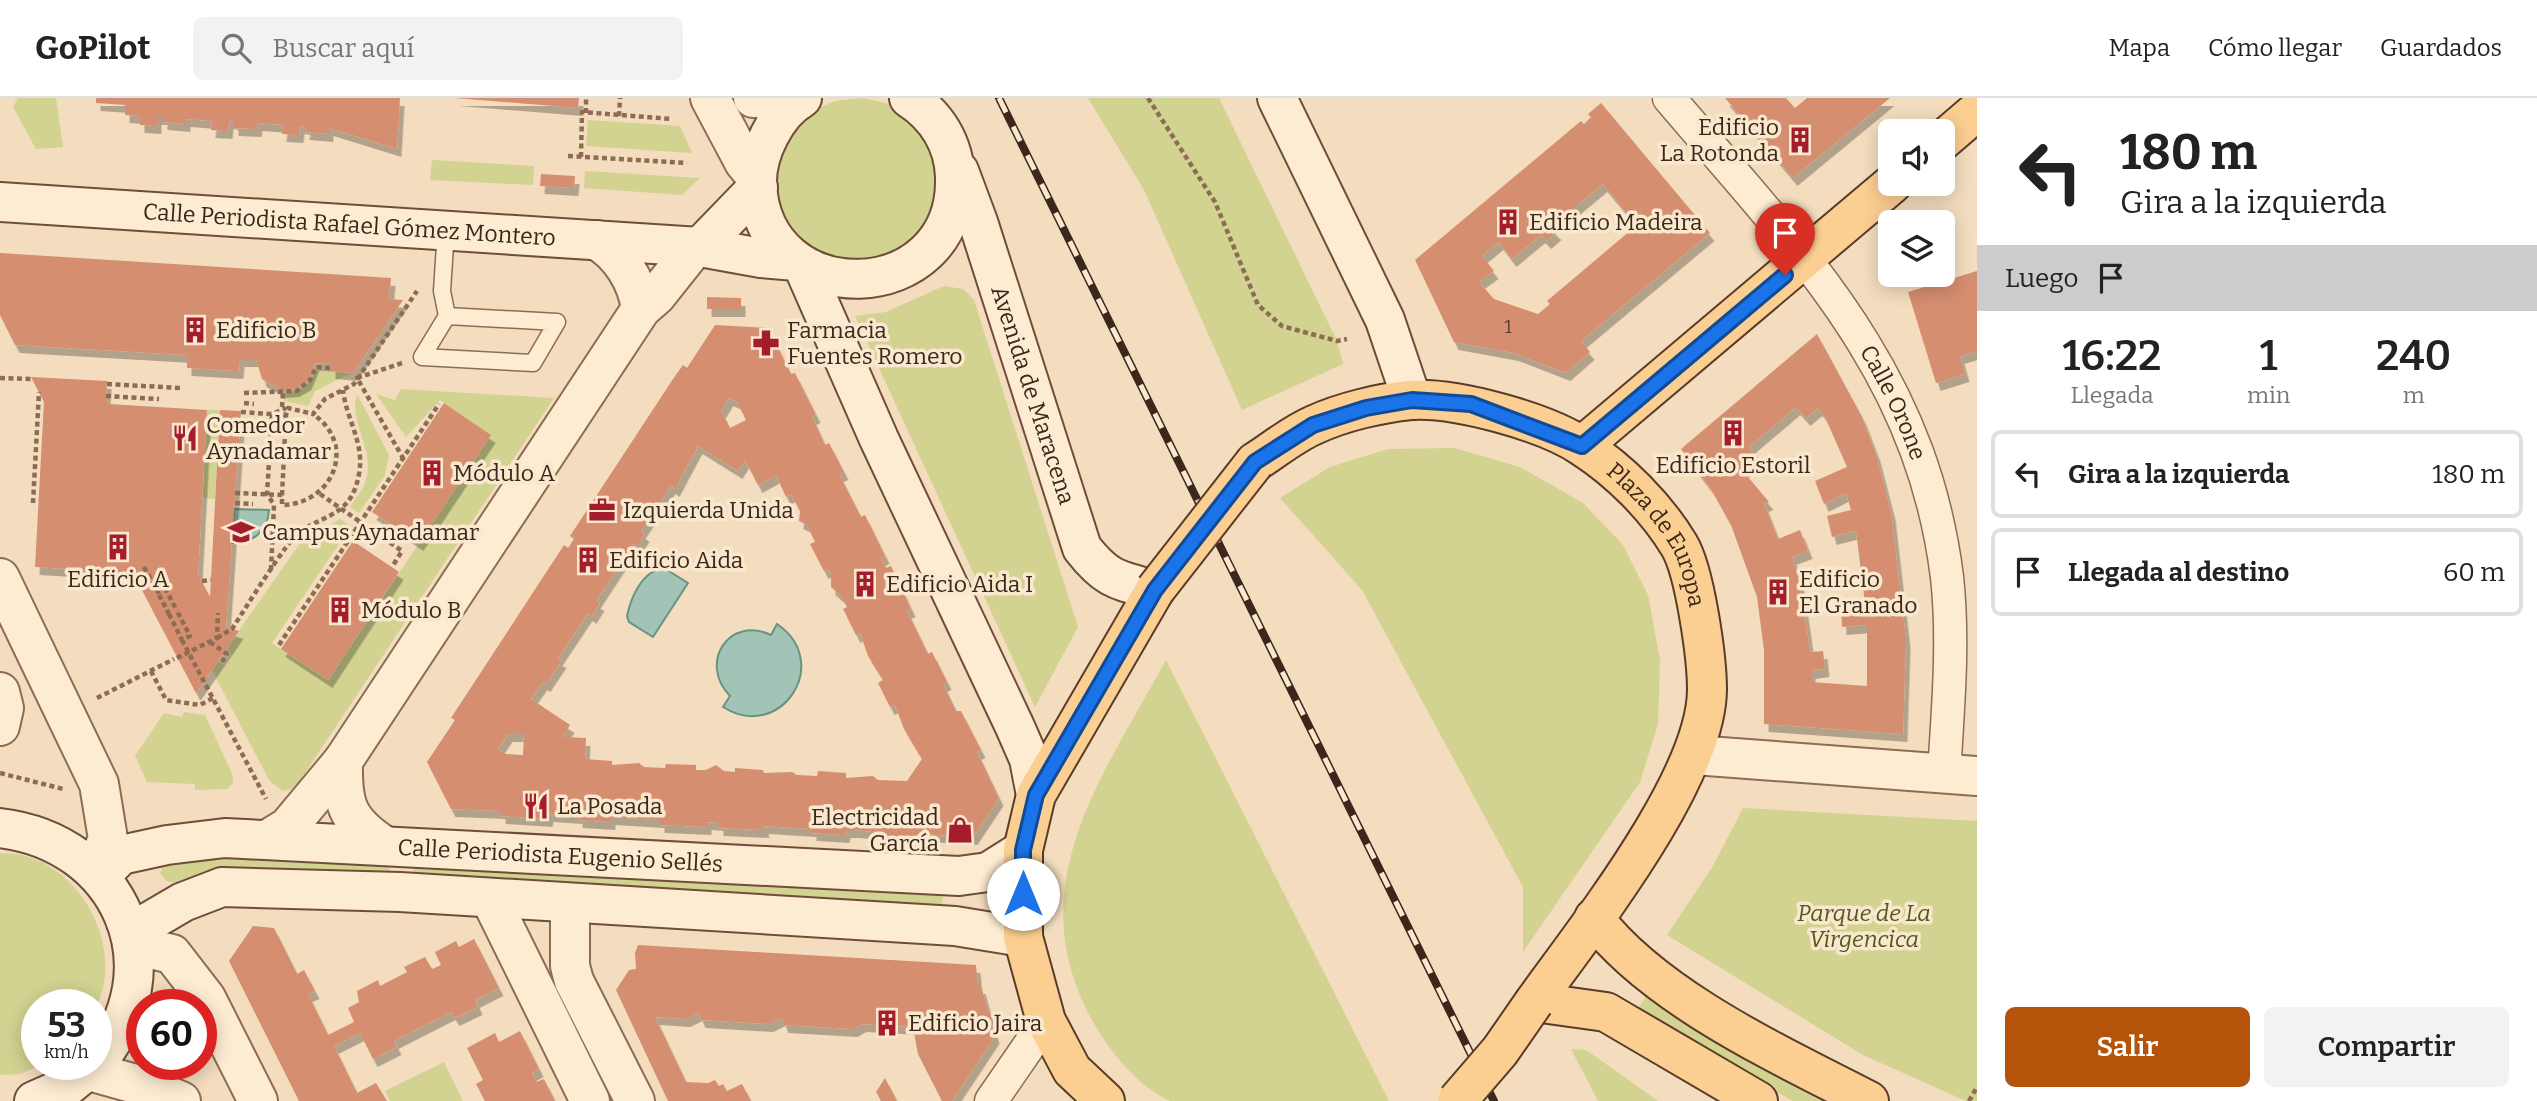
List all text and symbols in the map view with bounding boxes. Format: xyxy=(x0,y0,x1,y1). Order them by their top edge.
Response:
search box xyxy=(193,17,683,80)
text: GoPilot xyxy=(35,28,151,68)
icon: search xyxy=(217,29,255,67)
text: Buscar aquí xyxy=(273,33,414,64)
text: Mapa xyxy=(2109,34,2170,62)
text: Cómo llegar xyxy=(2208,34,2342,62)
text: Guardados xyxy=(2380,34,2502,62)
place label: Edificio La Rotonda xyxy=(1660,113,1779,167)
map controls xyxy=(1878,119,1955,287)
button: sound xyxy=(1878,119,1955,196)
text: 180 m xyxy=(2120,123,2257,182)
building icon: Edificio La Rotonda xyxy=(1785,125,1815,155)
icon: left xyxy=(2005,126,2096,217)
text: Gira a la izquierda xyxy=(2120,183,2387,221)
street label: Calle Periodista Rafael Gómez Montero xyxy=(142,197,557,252)
pin xyxy=(1755,203,1815,275)
building icon: Edificio Madeira xyxy=(1493,207,1523,237)
place label: Edificio Madeira xyxy=(1529,208,1703,236)
button: layers xyxy=(1878,210,1955,287)
icon: arrive xyxy=(1766,214,1804,252)
icon: arrive xyxy=(2092,259,2130,297)
text: Luego xyxy=(2005,263,2078,294)
street label: Avenida de Maracena xyxy=(985,282,1081,508)
building icon: Edificio B xyxy=(180,315,210,345)
house number: 1 xyxy=(1504,315,1512,338)
place label: Edificio B xyxy=(216,316,317,344)
place label: Farmacia Fuentes Romero xyxy=(787,316,963,370)
pharmacy icon: Farmacia Fuentes Romero xyxy=(751,328,781,358)
text: 16:22 xyxy=(2063,331,2161,381)
text: 1 xyxy=(2260,331,2278,381)
text: 240 xyxy=(2376,331,2451,381)
street label: Calle Orone xyxy=(1854,340,1933,464)
text: Llegada xyxy=(2071,381,2154,409)
text: min xyxy=(2247,381,2290,409)
text: m xyxy=(2403,381,2425,409)
place label: Comedor Aynadamar xyxy=(206,411,331,465)
building icon: Edificio Estoril xyxy=(1718,418,1748,448)
restaurant icon: Comedor Aynadamar xyxy=(170,423,200,453)
place label: Edificio Estoril xyxy=(1655,451,1811,479)
icon: left xyxy=(2009,455,2047,493)
street label: Plaza de Europa xyxy=(1601,456,1711,610)
building icon: Módulo A xyxy=(417,458,447,488)
place label: Módulo A xyxy=(453,459,556,487)
text: Gira a la izquierda xyxy=(2068,459,2290,490)
text: 180 m xyxy=(2432,459,2505,490)
office icon: Izquierda Unida xyxy=(587,495,617,525)
place label: Izquierda Unida xyxy=(623,496,794,524)
school or university icon: Campus Aynadamar xyxy=(226,517,256,547)
place label: Campus Aynadamar xyxy=(262,518,479,546)
building icon: Edificio A xyxy=(103,532,133,562)
building icon: Edificio Aida xyxy=(573,545,603,575)
place label: Edificio Aida xyxy=(609,546,744,574)
icon: arrive xyxy=(2009,553,2047,591)
text: Llegada al destino xyxy=(2068,557,2289,588)
text: 60 m xyxy=(2443,557,2505,588)
place label: Edificio A xyxy=(67,565,170,593)
place label: Edificio El Granado xyxy=(1799,565,1918,619)
building icon: Edificio Aida I xyxy=(850,569,880,599)
place label: Edificio Aida I xyxy=(886,570,1033,598)
building icon: Edificio El Granado xyxy=(1763,577,1793,607)
building icon: Módulo B xyxy=(325,595,355,625)
place label: Módulo B xyxy=(361,596,462,624)
restaurant icon: La Posada xyxy=(521,791,551,821)
place label: La Posada xyxy=(557,792,663,820)
place label: Electricidad García xyxy=(811,803,939,857)
shop icon: Electricidad García xyxy=(945,815,975,845)
street label: Calle Periodista Eugenio Sellés xyxy=(397,833,724,878)
position arrow xyxy=(986,857,1060,931)
park label: Parque de La Virgencica xyxy=(1797,899,1931,953)
speed limit sign: 60 xyxy=(126,989,217,1080)
text: 53 xyxy=(47,1004,86,1046)
button: Salir xyxy=(2005,1007,2250,1087)
button: Compartir xyxy=(2264,1007,2509,1087)
building icon: Edificio Jaira xyxy=(872,1008,902,1038)
place label: Edificio Jaira xyxy=(908,1009,1043,1037)
text: km/h xyxy=(44,1041,89,1063)

